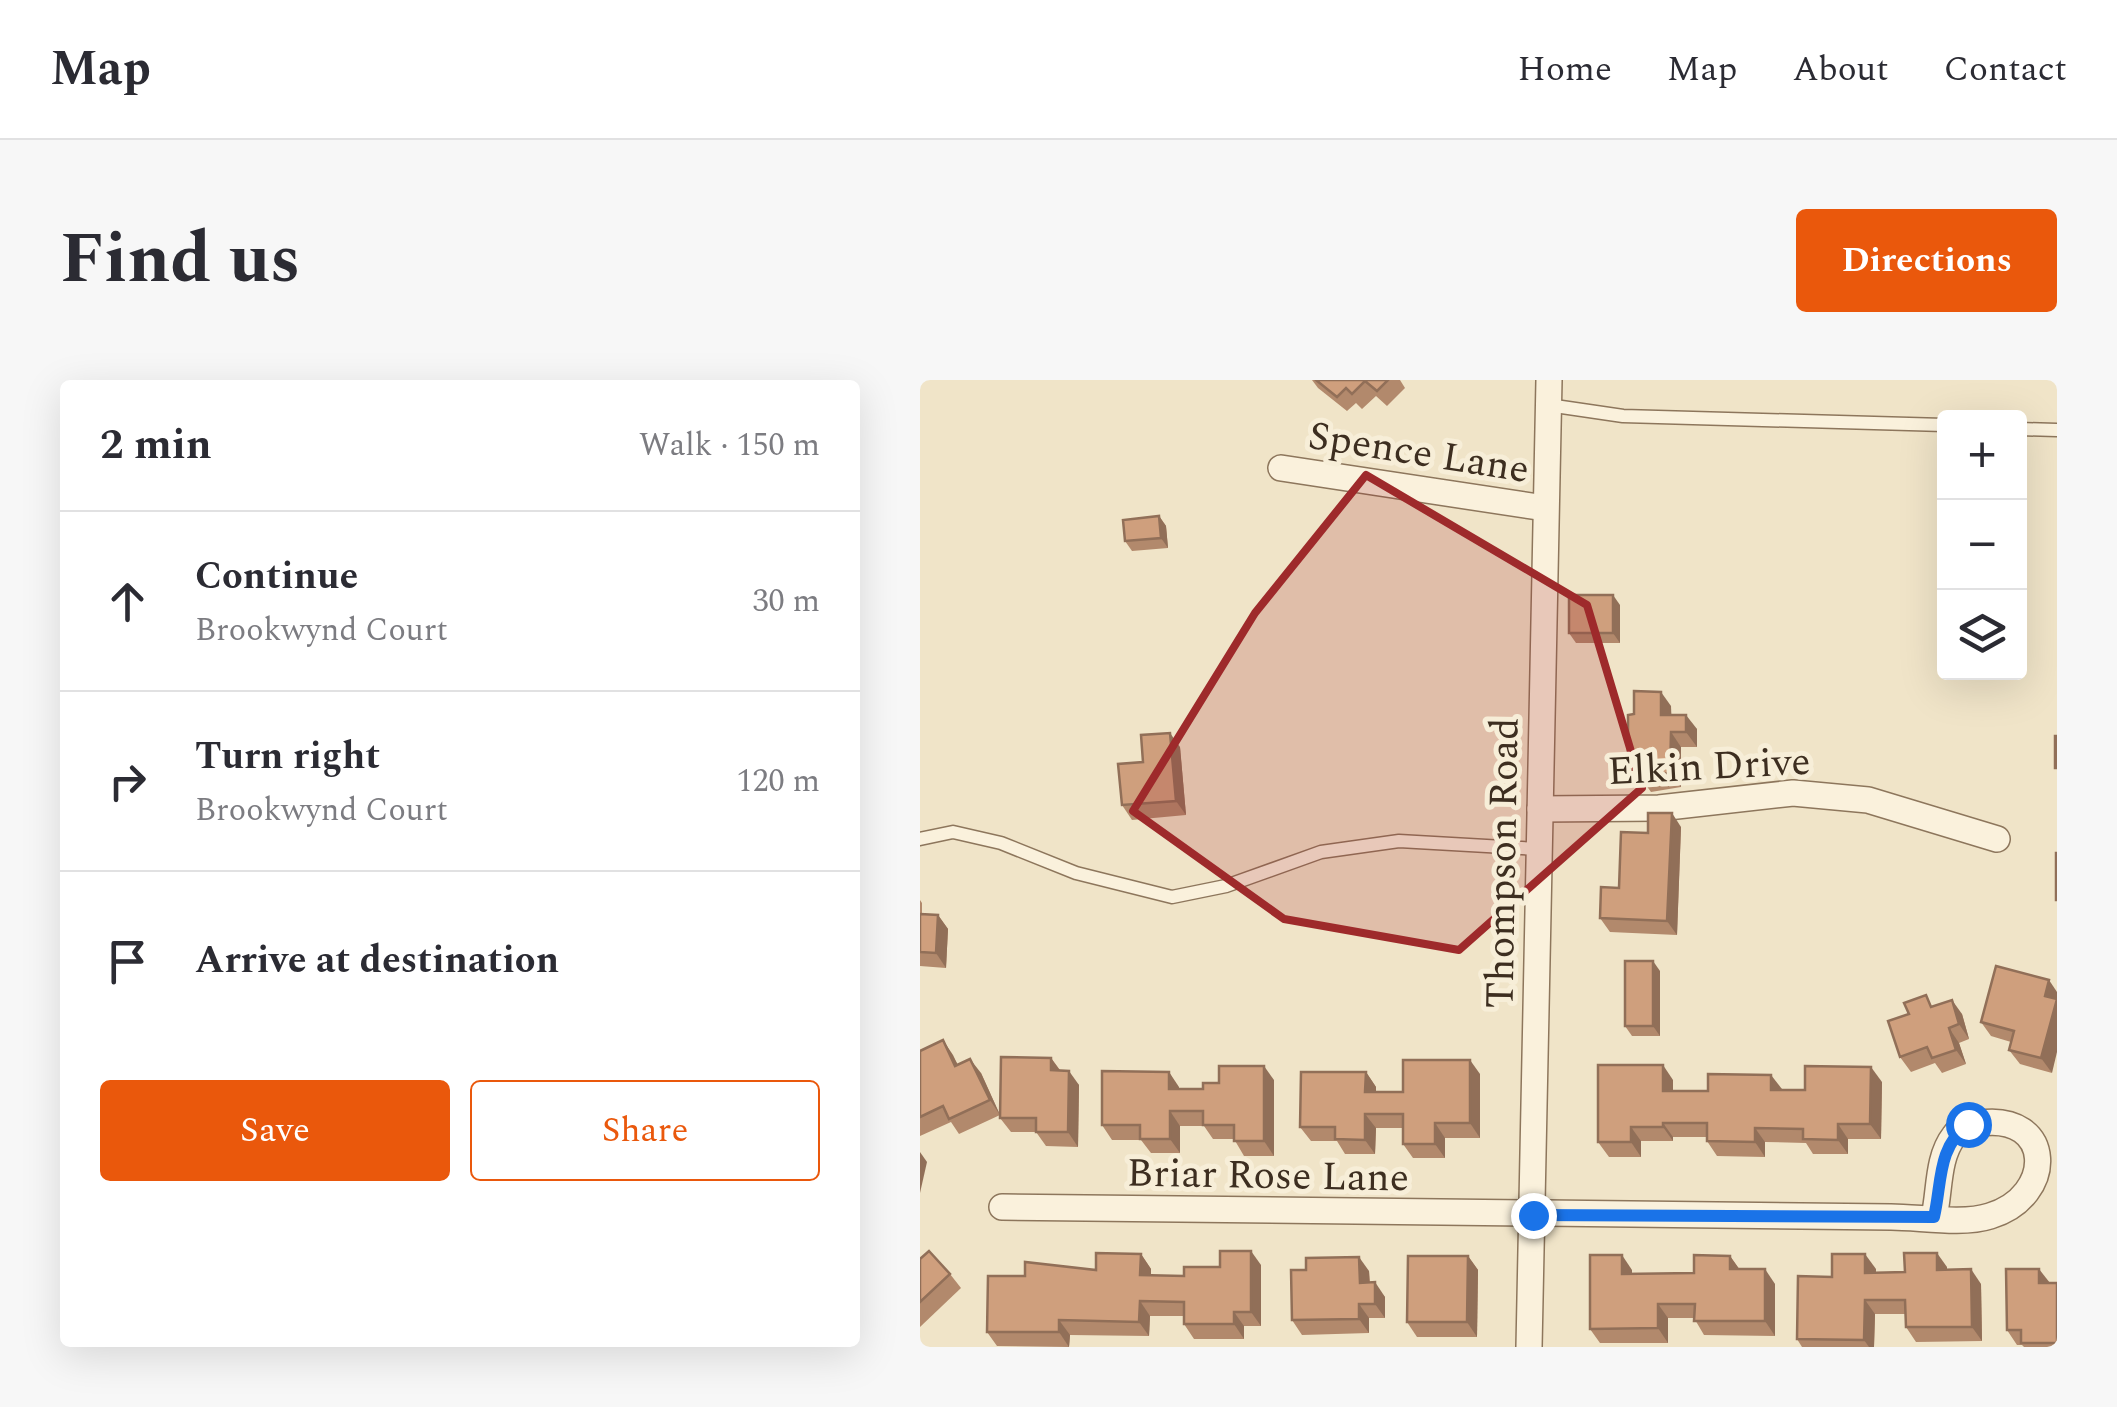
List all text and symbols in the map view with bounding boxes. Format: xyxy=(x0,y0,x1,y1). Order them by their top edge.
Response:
text: Map xyxy=(50,33,151,106)
text: Home xyxy=(1518,43,1612,96)
text: Map xyxy=(1667,43,1737,96)
text: About xyxy=(1792,43,1889,96)
text: Contact xyxy=(1944,43,2067,96)
text: Find us xyxy=(60,207,301,313)
button: Directions xyxy=(1796,209,2057,312)
street label: Spence Lane xyxy=(1304,406,1533,501)
map controls xyxy=(1937,410,2027,680)
button: + xyxy=(1937,410,2027,500)
text: 2 min xyxy=(100,414,212,477)
text: Walk · 150 m xyxy=(639,421,820,470)
button: − xyxy=(1937,500,2027,590)
text: Continue xyxy=(195,548,358,606)
icon: ahead xyxy=(100,574,155,629)
text: 30 m xyxy=(752,577,820,626)
button: layers xyxy=(1937,590,2027,680)
text: Brookwynd Court xyxy=(195,606,448,655)
street label: Thompson Road xyxy=(1470,717,1537,1009)
text: Turn right xyxy=(195,728,380,786)
street label: Elkin Drive xyxy=(1606,732,1812,803)
icon: right xyxy=(100,754,155,809)
text: 120 m xyxy=(736,757,820,806)
text: Brookwynd Court xyxy=(195,786,448,835)
text: Arrive at destination xyxy=(195,932,559,990)
icon: arrive xyxy=(100,934,155,989)
button: Save xyxy=(100,1080,450,1181)
button: Share xyxy=(470,1080,820,1181)
route start xyxy=(1946,1102,1992,1148)
street label: Briar Rose Lane xyxy=(1126,1144,1410,1209)
route end xyxy=(1511,1193,1557,1239)

